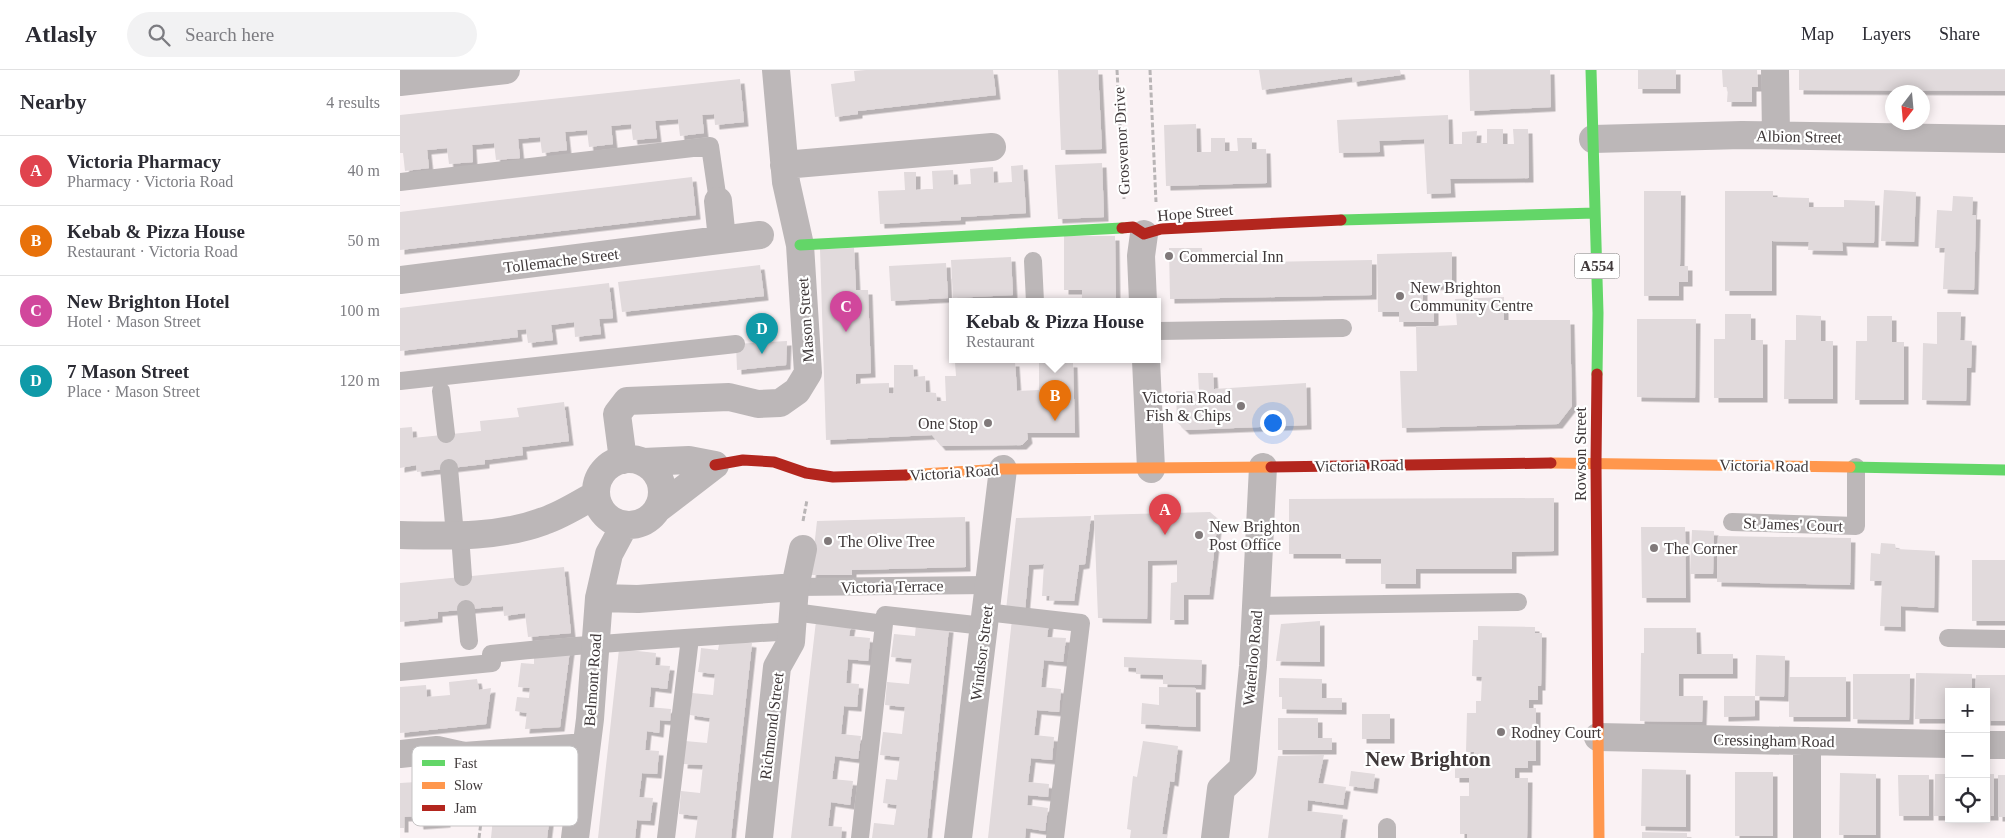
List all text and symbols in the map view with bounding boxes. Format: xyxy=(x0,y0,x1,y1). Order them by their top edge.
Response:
search box xyxy=(127,12,477,57)
text: Atlasly xyxy=(25,21,97,47)
icon: search xyxy=(145,21,173,49)
text: Search here xyxy=(185,24,274,45)
text: Map xyxy=(1801,24,1834,44)
text: Layers xyxy=(1862,24,1911,44)
text: Share xyxy=(1939,24,1980,44)
north arrow xyxy=(1885,85,1930,130)
street label: Grosvenor Drive xyxy=(1110,87,1133,195)
text: Nearby xyxy=(20,90,87,114)
text: 4 results xyxy=(326,94,380,111)
street label: Albion Street xyxy=(1756,127,1843,146)
text: Victoria Pharmacy xyxy=(67,151,221,172)
text: A xyxy=(30,162,42,179)
text: 40 m xyxy=(348,162,380,179)
text: Pharmacy · Victoria Road xyxy=(67,173,233,190)
street label: Hope Street xyxy=(1156,201,1234,225)
text: Kebab & Pizza House xyxy=(67,221,245,242)
text: B xyxy=(31,232,41,249)
text: 50 m xyxy=(348,232,380,249)
text: Restaurant · Victoria Road xyxy=(67,243,238,260)
street label: Tollemache Street xyxy=(503,245,620,276)
place label: Commercial Inn xyxy=(1179,248,1283,265)
marker: Commercial Inn xyxy=(1163,250,1175,262)
road number: A554 xyxy=(1574,254,1620,278)
street label: Mason Street xyxy=(794,276,817,363)
place label: New Brighton Community Centre xyxy=(1410,279,1533,315)
marker: New Brighton Community Centre xyxy=(1394,290,1406,302)
text: New Brighton Hotel xyxy=(67,291,230,312)
pin: C xyxy=(830,291,862,332)
popup xyxy=(949,298,1161,363)
text: C xyxy=(30,302,42,319)
text: 100 m xyxy=(340,302,380,319)
text: Kebab & Pizza House xyxy=(966,311,1144,332)
text: Hotel · Mason Street xyxy=(67,313,201,330)
pin: D xyxy=(746,313,778,354)
text: Restaurant xyxy=(966,333,1034,350)
text: 7 Mason Street xyxy=(67,361,189,382)
text: D xyxy=(30,372,42,389)
text: 120 m xyxy=(340,372,380,389)
pin: B xyxy=(1039,380,1071,421)
text: Place · Mason Street xyxy=(67,383,200,400)
place label: Victoria Road Fish & Chips xyxy=(1142,389,1231,425)
marker: Victoria Road Fish & Chips xyxy=(1235,400,1247,412)
street label: Rowson Street xyxy=(1572,407,1589,501)
your location xyxy=(1260,410,1286,436)
place label: One Stop xyxy=(918,415,978,433)
marker: One Stop xyxy=(982,417,994,429)
street label: Victoria Road xyxy=(1314,456,1404,475)
street label: Victoria Road xyxy=(1719,456,1809,475)
street label: Victoria Road xyxy=(909,461,999,484)
pin: A xyxy=(1149,494,1181,535)
street label: St James' Court xyxy=(1743,514,1844,535)
place label: New Brighton Post Office xyxy=(1209,518,1300,553)
marker: New Brighton Post Office xyxy=(1193,529,1205,541)
place label: The Olive Tree xyxy=(838,533,935,550)
marker: The Olive Tree xyxy=(822,535,834,547)
place label: The Corner xyxy=(1664,540,1738,557)
marker: The Corner xyxy=(1648,542,1660,554)
street label: Victoria Terrace xyxy=(840,577,944,596)
street label: Windsor Street xyxy=(967,604,996,702)
street label: Waterloo Road xyxy=(1240,609,1265,707)
street label: Belmont Road xyxy=(581,633,604,727)
street label: Richmond Street xyxy=(756,671,787,781)
map controls xyxy=(1945,688,1990,823)
button: + xyxy=(1945,688,1990,733)
place label: Rodney Court xyxy=(1511,724,1602,742)
marker: Rodney Court xyxy=(1495,726,1507,738)
street label: Cressingham Road xyxy=(1713,731,1835,751)
button: − xyxy=(1945,733,1990,778)
legend xyxy=(412,746,578,826)
district label: New Brighton xyxy=(1365,747,1491,771)
text: Fast xyxy=(454,756,477,771)
text: Slow xyxy=(454,778,484,793)
button: locate xyxy=(1945,778,1990,823)
text: Jam xyxy=(454,801,477,816)

